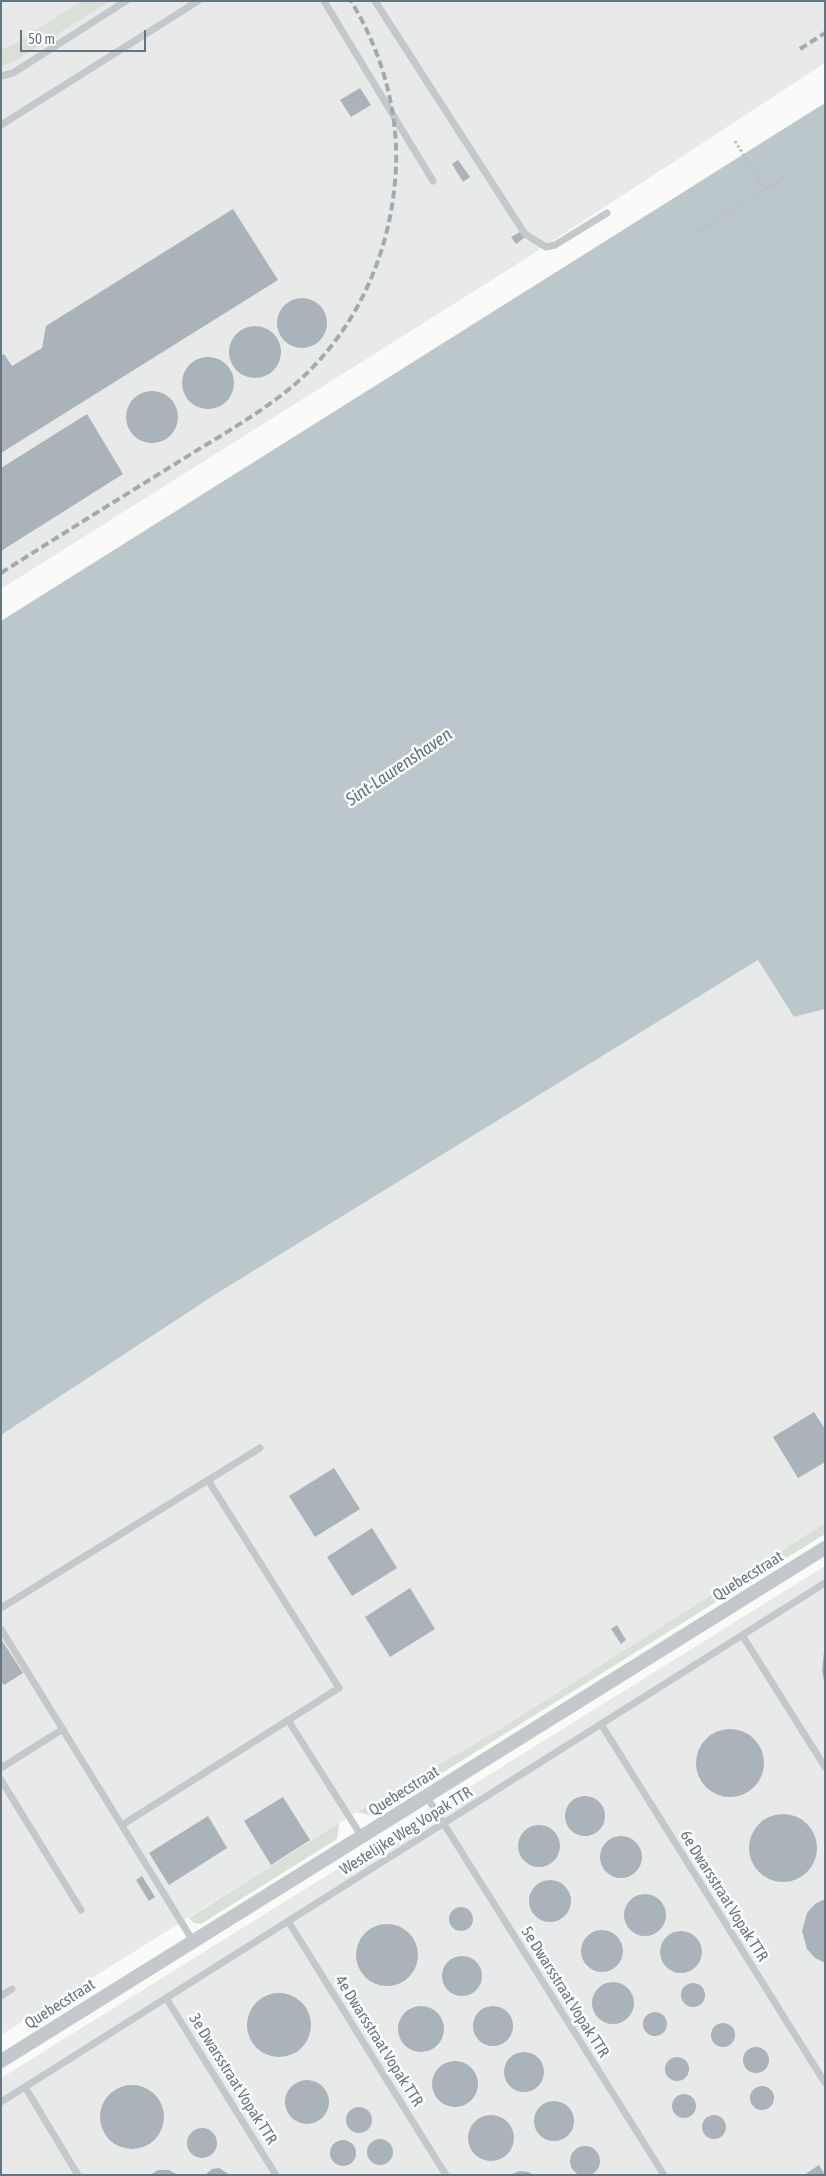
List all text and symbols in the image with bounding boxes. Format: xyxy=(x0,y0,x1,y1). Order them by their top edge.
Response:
scale bar xyxy=(22,20,149,52)
text: 50 m xyxy=(28,30,55,47)
water label: Sint-Laurenshaven xyxy=(342,724,456,810)
street label: Quebecstraat xyxy=(709,1547,787,1605)
street label: Quebecstraat xyxy=(365,1762,443,1820)
street label: Westelijke Weg Vopak TTR xyxy=(336,1783,476,1879)
street label: 6e Dwarsstraat Vopak TTR xyxy=(676,1827,772,1965)
street label: 5e Dwarsstraat Vopak TTR xyxy=(517,1923,613,2061)
street label: 4e Dwarsstraat Vopak TTR xyxy=(331,1972,427,2110)
street label: Quebecstraat xyxy=(21,1975,99,2033)
street label: 3e Dwarsstraat Vopak TTR xyxy=(185,2010,281,2148)

